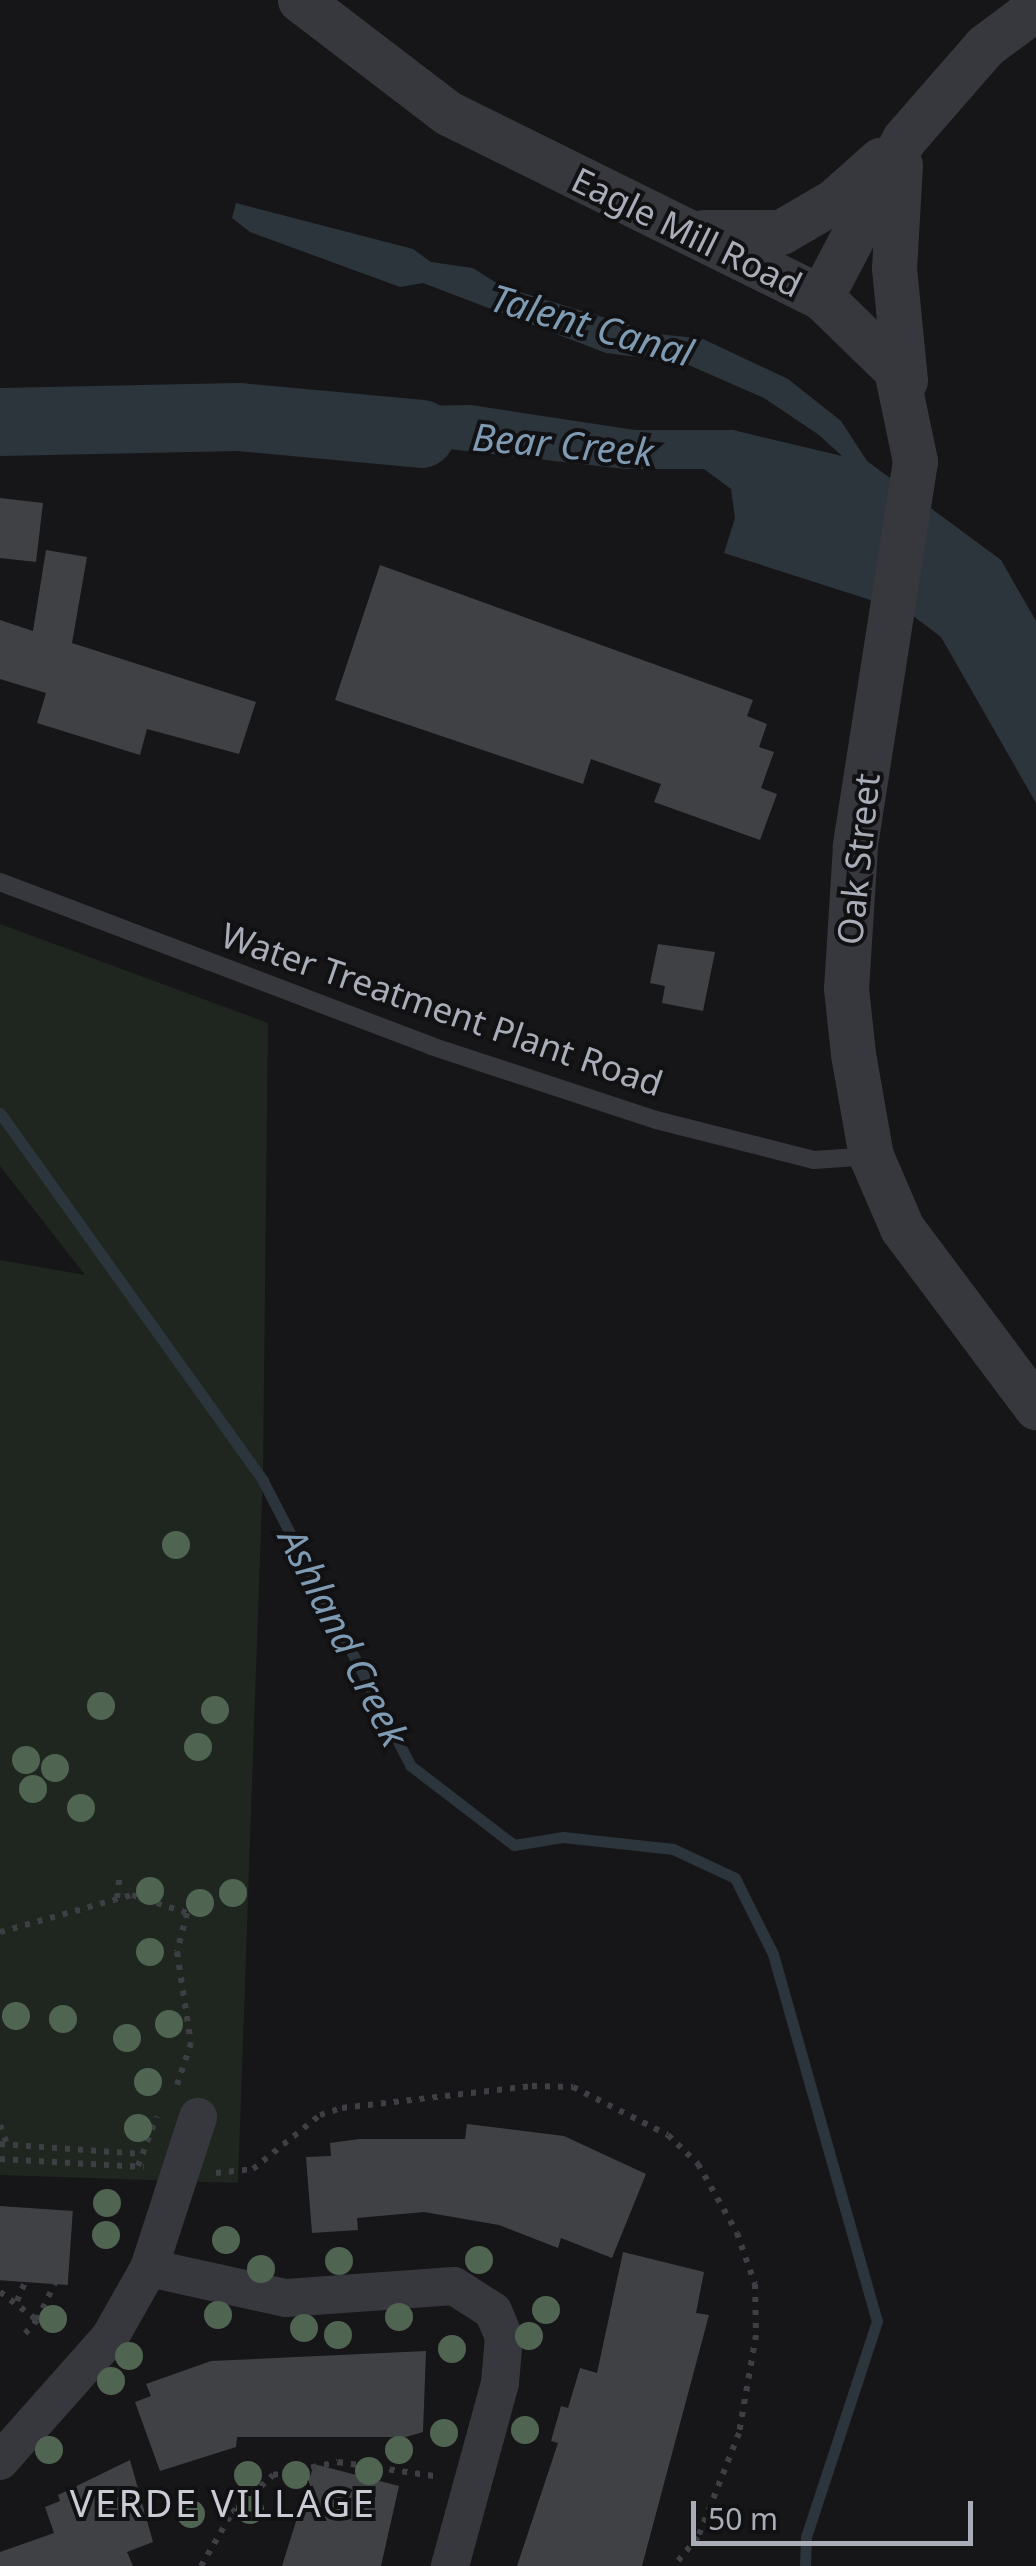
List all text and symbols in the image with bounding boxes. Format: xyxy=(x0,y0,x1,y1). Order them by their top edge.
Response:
street label: Eagle Mill Road xyxy=(565,158,809,306)
water label: Talent Canal xyxy=(486,274,698,376)
water label: Bear Creek xyxy=(470,413,656,475)
street label: Oak Street xyxy=(828,771,888,947)
street label: Water Treatment Plant Road xyxy=(216,914,668,1104)
water label: Ashland Creek xyxy=(270,1520,418,1754)
district label: VERDE VILLAGE xyxy=(70,2480,376,2526)
scale bar xyxy=(696,2481,978,2543)
text: 50 m xyxy=(708,2498,778,2539)

